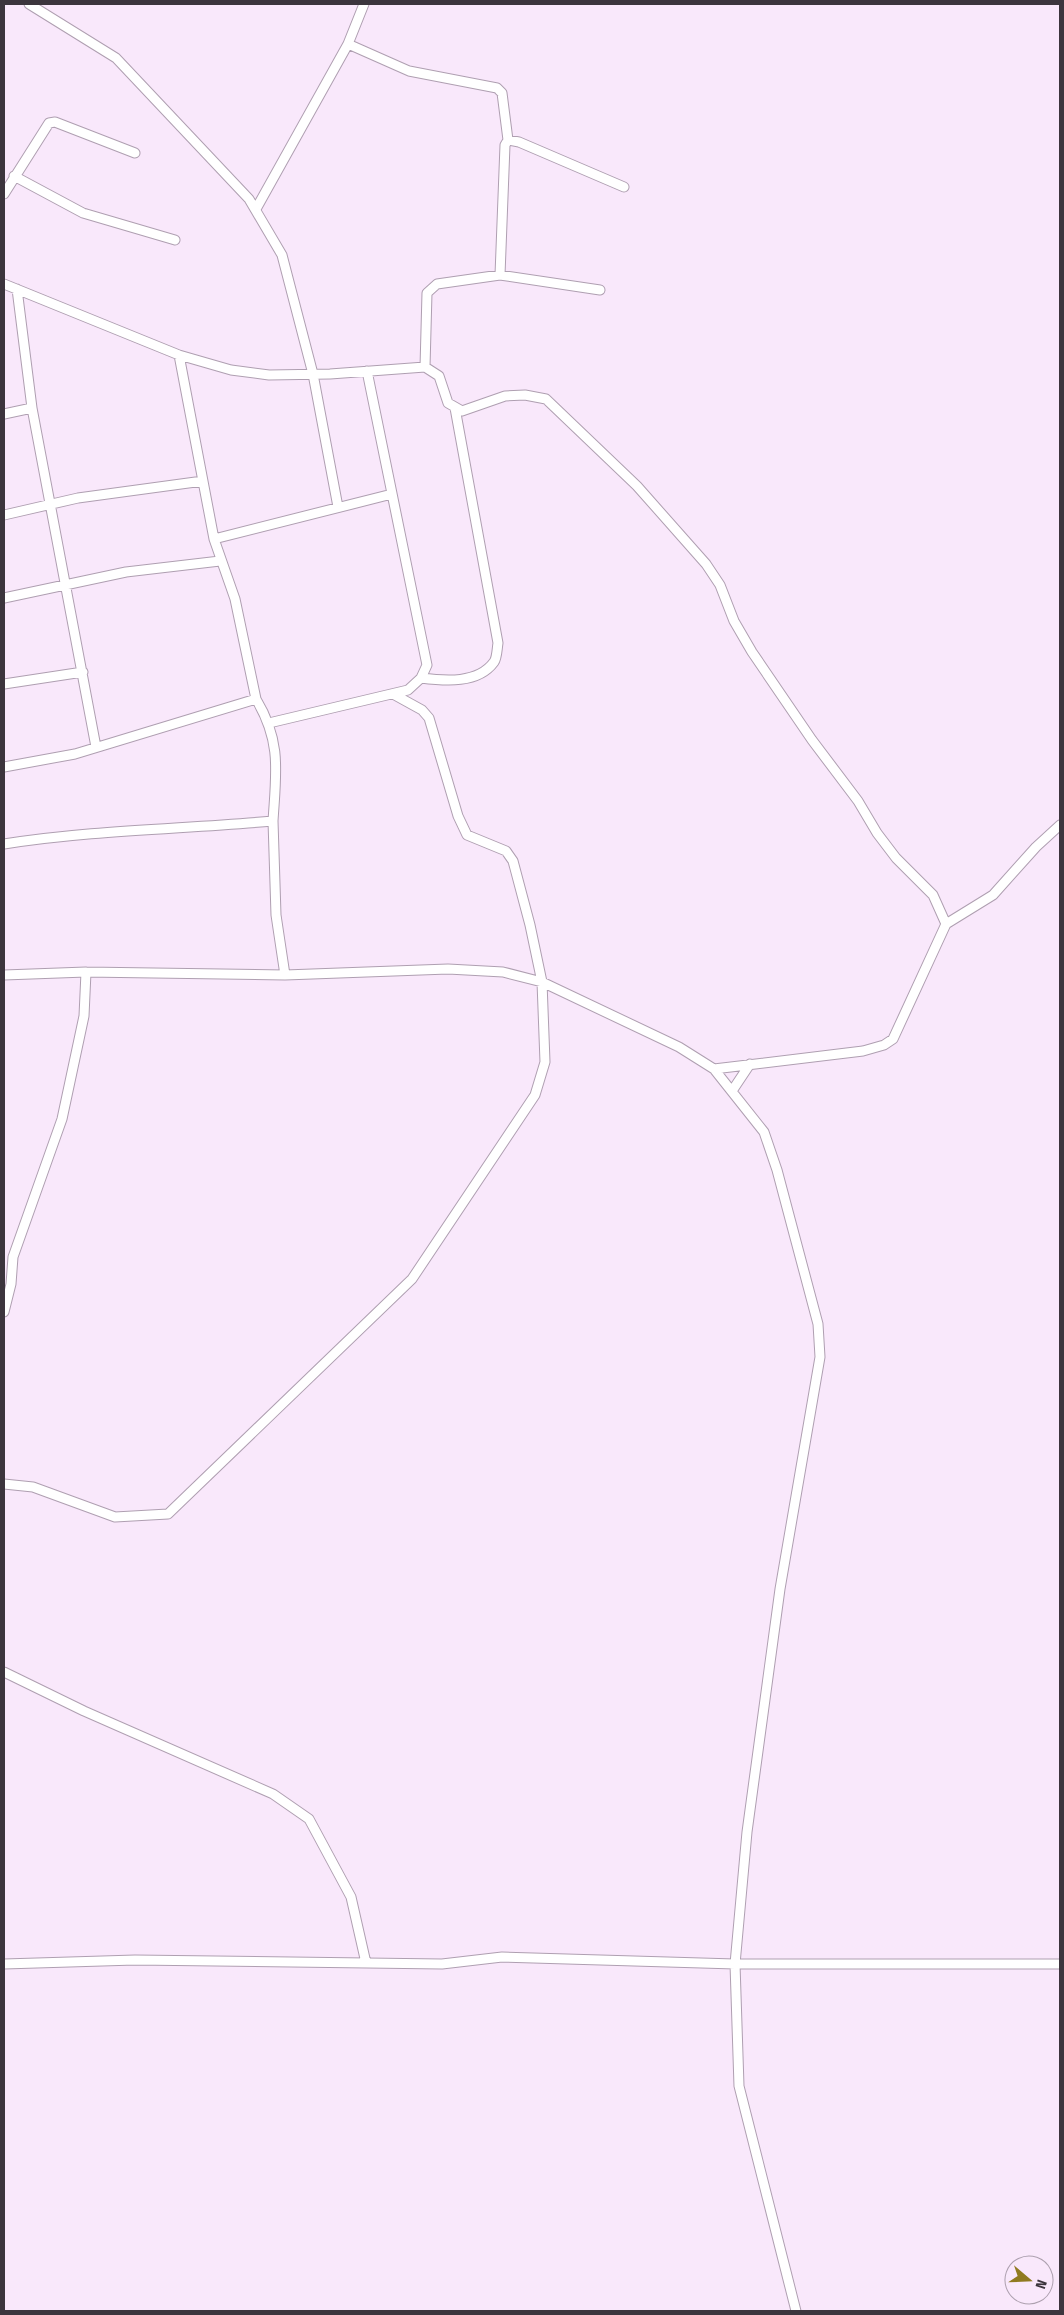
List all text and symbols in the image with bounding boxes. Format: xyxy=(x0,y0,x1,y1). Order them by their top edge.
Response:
north arrow xyxy=(1004,2255,1054,2305)
text: N xyxy=(1031,2277,1050,2291)

